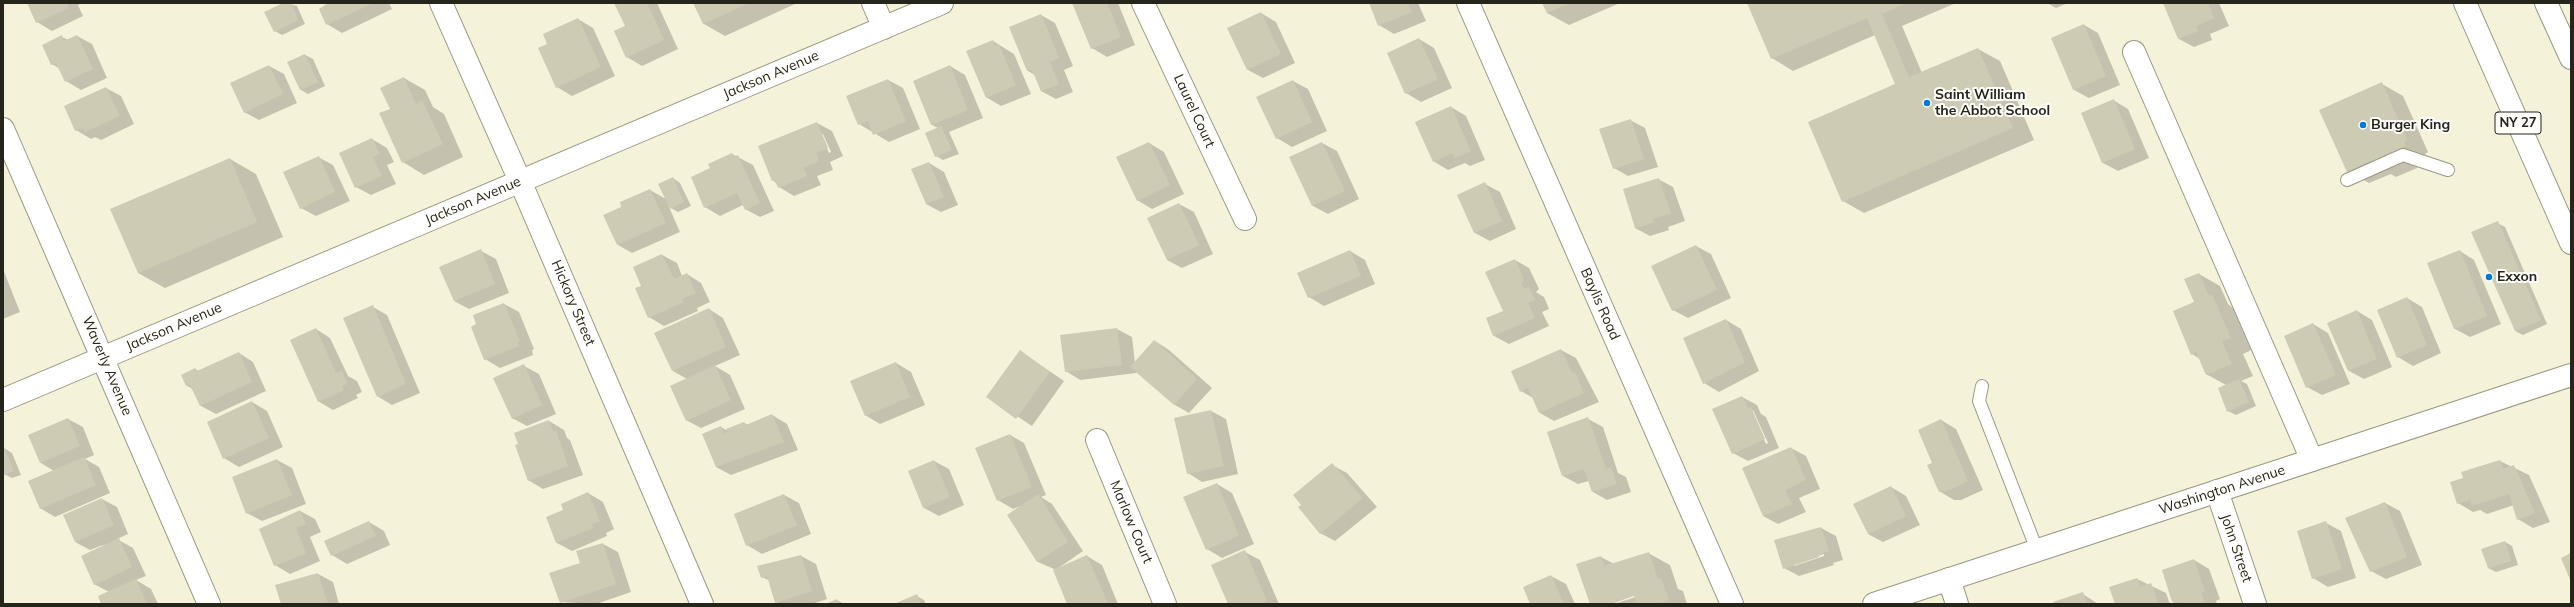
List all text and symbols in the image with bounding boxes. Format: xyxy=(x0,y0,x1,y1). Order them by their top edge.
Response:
street label: Jackson Avenue xyxy=(721,47,821,103)
street label: Laurel Court xyxy=(1170,72,1218,150)
place label: Saint William the Abbot School xyxy=(1935,87,2050,120)
marker: Saint William the Abbot School xyxy=(1922,98,1932,108)
road number: NY 27 xyxy=(2495,112,2541,134)
place label: Burger King xyxy=(2371,117,2450,133)
marker: Burger King xyxy=(2358,120,2368,130)
street label: Jackson Avenue xyxy=(423,173,523,229)
street label: Hickory Street xyxy=(547,258,599,348)
street label: Baylis Road xyxy=(1577,265,1623,343)
place label: Exxon xyxy=(2497,269,2537,285)
marker: Exxon xyxy=(2484,272,2494,282)
street label: Jackson Avenue xyxy=(124,299,224,355)
street label: Waverly Avenue xyxy=(78,314,136,418)
street label: Washington Avenue xyxy=(2157,462,2287,518)
street label: Marlow Court xyxy=(1106,478,1156,566)
street label: John Street xyxy=(2216,512,2256,584)

